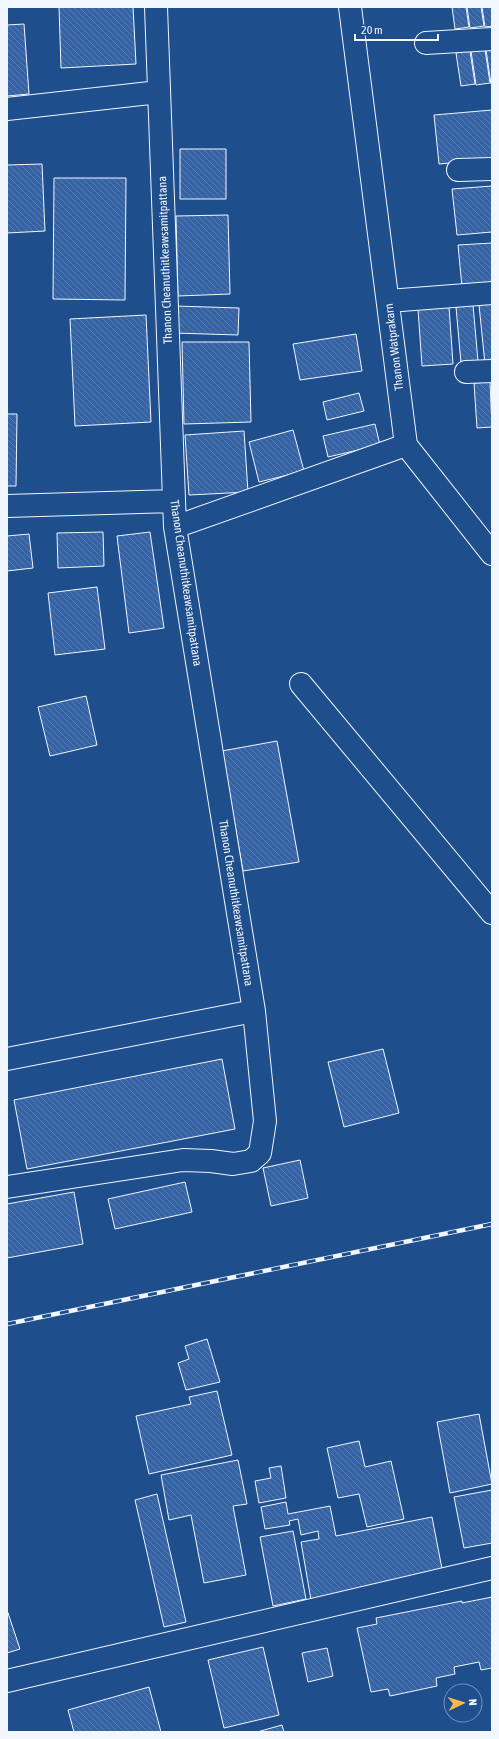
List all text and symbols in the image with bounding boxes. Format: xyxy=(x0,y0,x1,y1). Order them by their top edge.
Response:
scale bar xyxy=(355,16,438,42)
text: 20 m xyxy=(361,23,383,37)
street label: Thanon Cheanuthitkeawsamitpattana xyxy=(155,176,175,344)
street label: Thanon Watprakarn xyxy=(382,303,406,391)
street label: Thanon Cheanuthitkeawsamitpattana xyxy=(167,499,205,667)
street label: Thanon Cheanuthitkeawsamitpattana xyxy=(216,819,256,987)
north arrow xyxy=(443,1683,483,1723)
text: N xyxy=(467,1699,479,1706)

